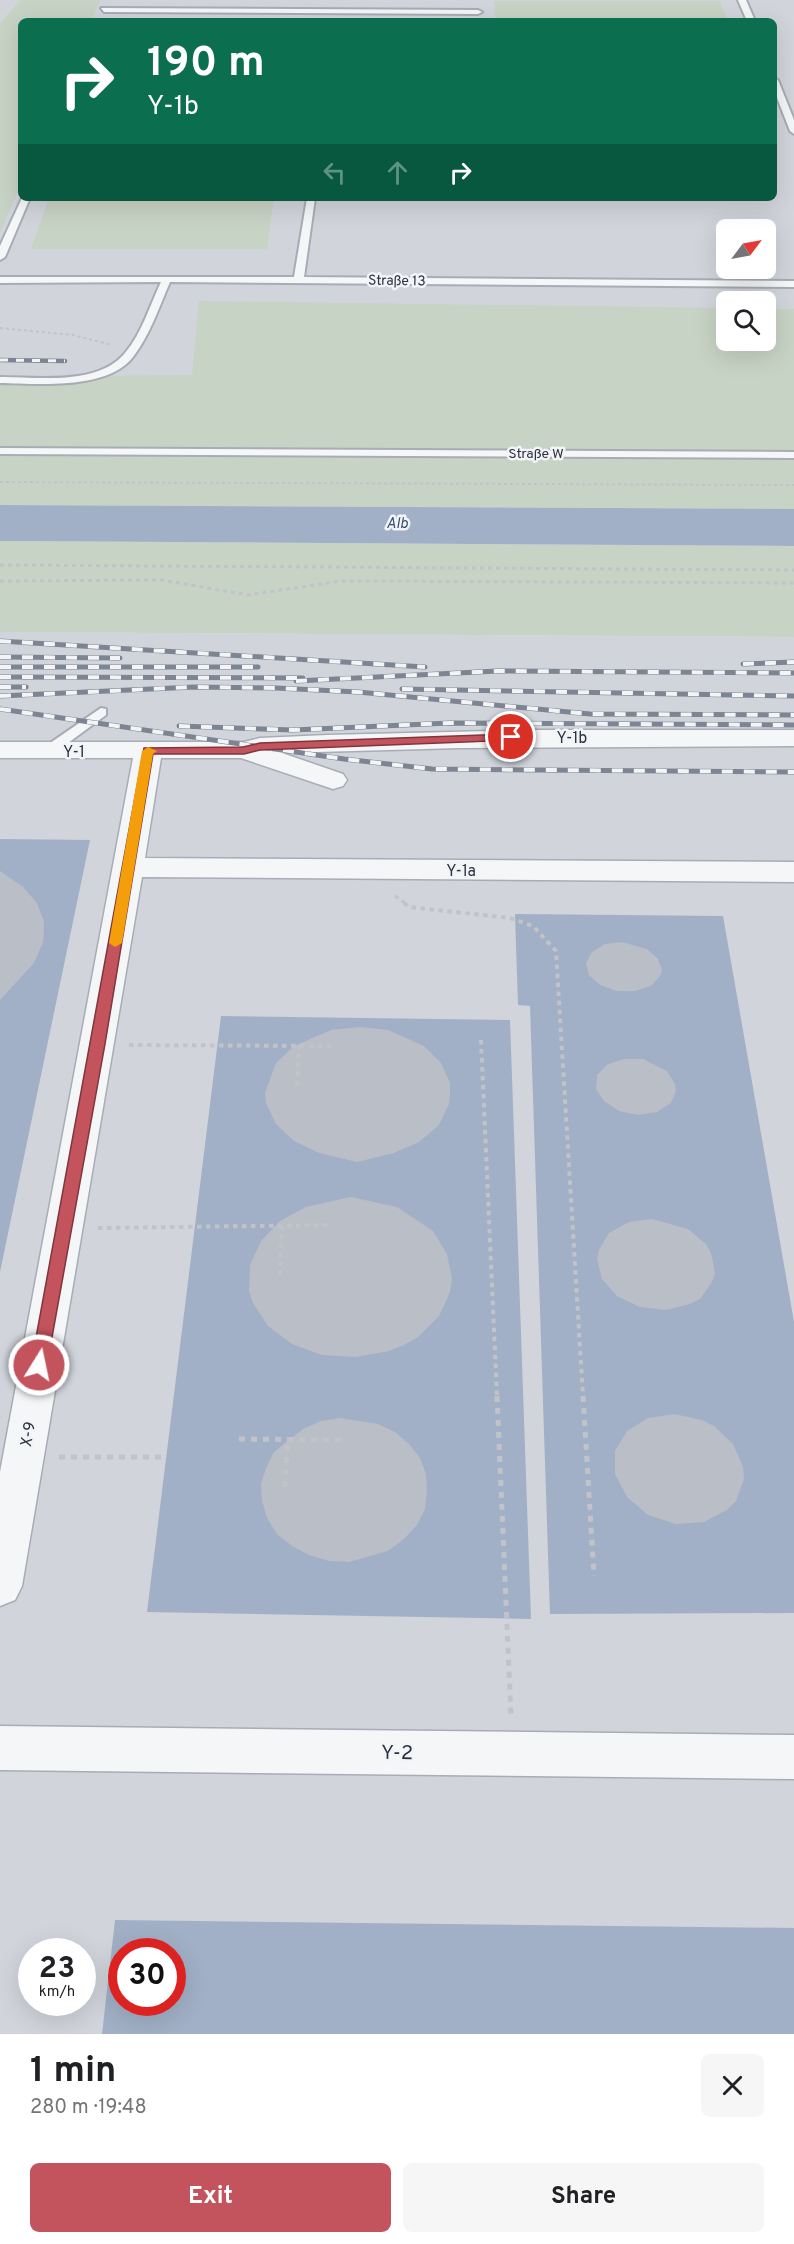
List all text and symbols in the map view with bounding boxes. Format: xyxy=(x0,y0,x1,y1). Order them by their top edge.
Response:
text: 190 m xyxy=(147,38,265,91)
icon: right xyxy=(48,42,126,120)
text: Y-1b xyxy=(147,90,199,124)
icon: left xyxy=(318,156,351,189)
icon: ahead xyxy=(381,156,414,189)
icon: right xyxy=(444,156,477,189)
north arrow xyxy=(716,219,776,279)
map controls xyxy=(716,219,776,351)
street label: Straße 13 xyxy=(368,272,426,291)
button: search xyxy=(716,291,776,351)
street label: Straße W xyxy=(508,446,564,463)
water label: Alb xyxy=(386,515,409,534)
pin xyxy=(485,711,536,762)
icon: arrive xyxy=(494,720,527,753)
street label: Y-1b xyxy=(557,729,587,749)
street label: Y-1 xyxy=(63,743,85,763)
street label: Y-1a xyxy=(446,862,476,882)
position arrow xyxy=(7,1333,71,1397)
street label: X-9 xyxy=(17,1420,41,1448)
street label: Y-2 xyxy=(381,1741,413,1767)
speed limit sign: 30 xyxy=(108,1938,186,2016)
text: 23 xyxy=(39,1951,75,1988)
text: km/h xyxy=(39,1983,75,2002)
text: 1 min xyxy=(30,2049,116,2095)
button: close xyxy=(701,2054,764,2117)
text: 280 m · 19:48 xyxy=(30,2095,147,2121)
button: Exit xyxy=(30,2163,391,2232)
button: Share xyxy=(403,2163,764,2232)

